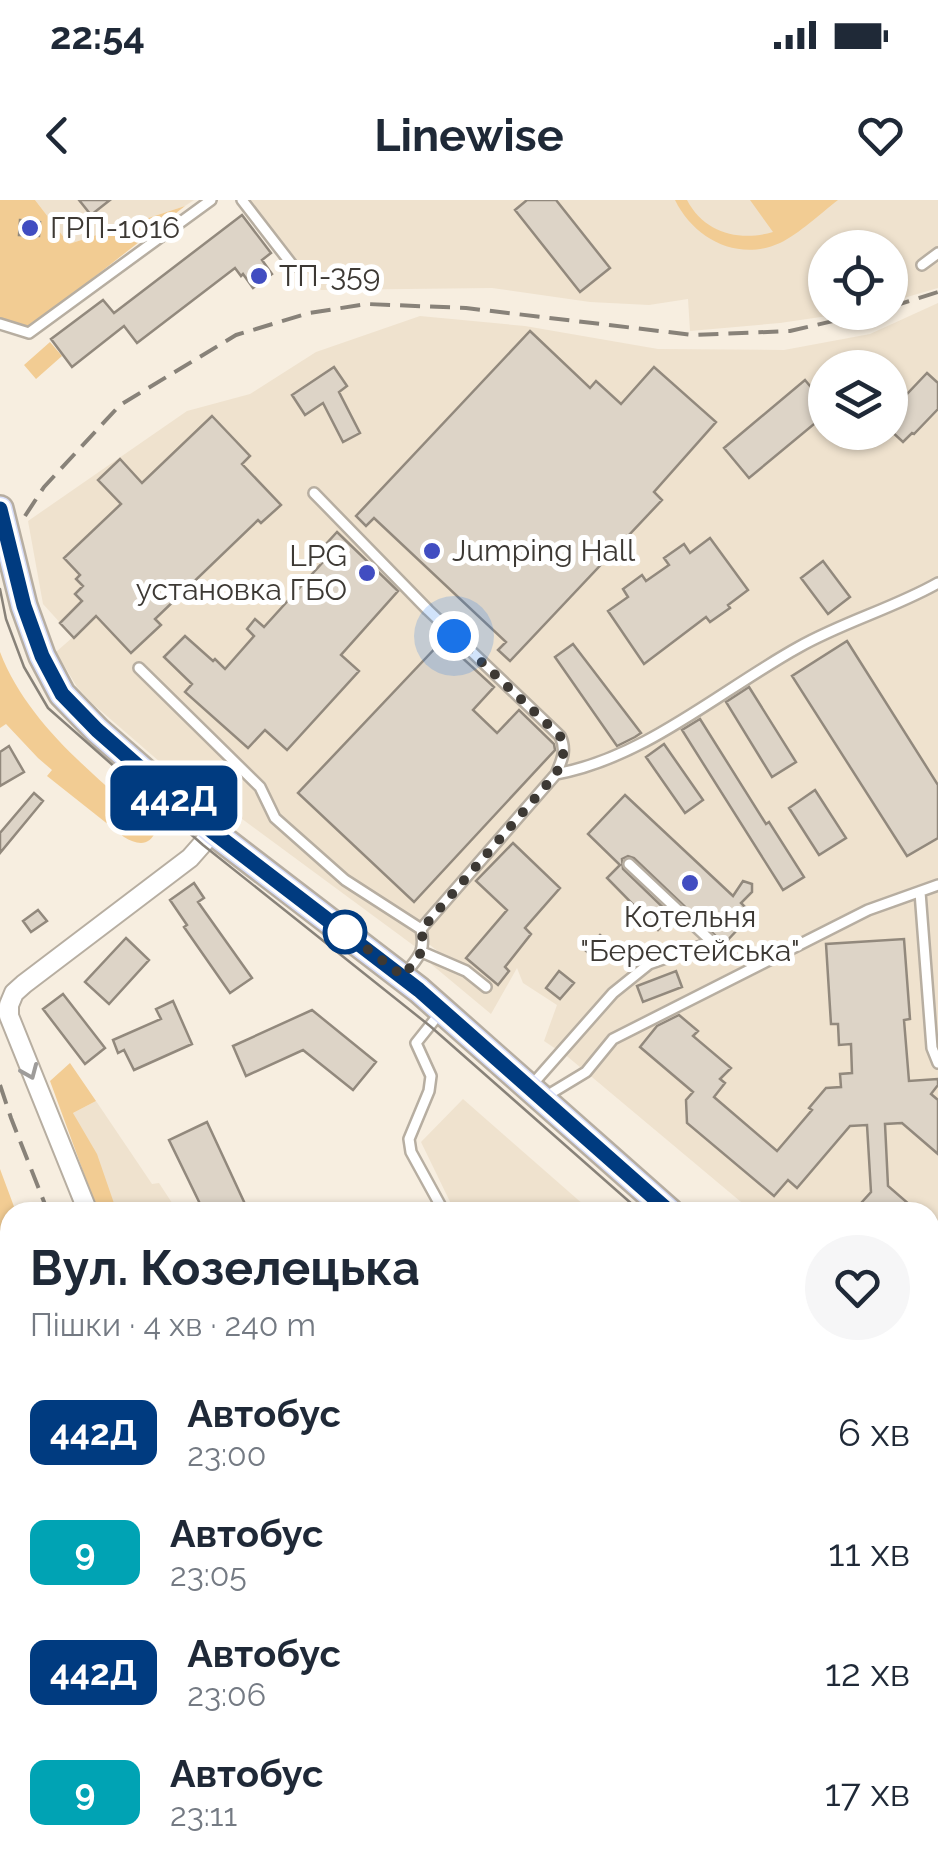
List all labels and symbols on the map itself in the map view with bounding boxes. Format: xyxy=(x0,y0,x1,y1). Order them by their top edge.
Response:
place label: ГРП-1016 xyxy=(50,210,180,245)
marker: ГРП-1016 xyxy=(19,217,41,239)
place label: ТП-359 xyxy=(279,258,380,293)
marker: ТП-359 xyxy=(248,265,270,287)
place label: Jumping Hall xyxy=(452,533,636,568)
place label: LPG установка ГБО xyxy=(136,538,347,607)
marker: Jumping Hall xyxy=(421,540,443,562)
marker: LPG установка ГБО xyxy=(356,562,378,584)
your location xyxy=(429,611,479,661)
line badge: 442Д xyxy=(104,766,244,830)
marker: Котельня "Берестейська" xyxy=(679,872,701,894)
place label: Котельня "Берестейська" xyxy=(580,899,800,968)
unlabelled marker xyxy=(324,911,366,953)
one-way arrow xyxy=(19,1062,39,1080)

